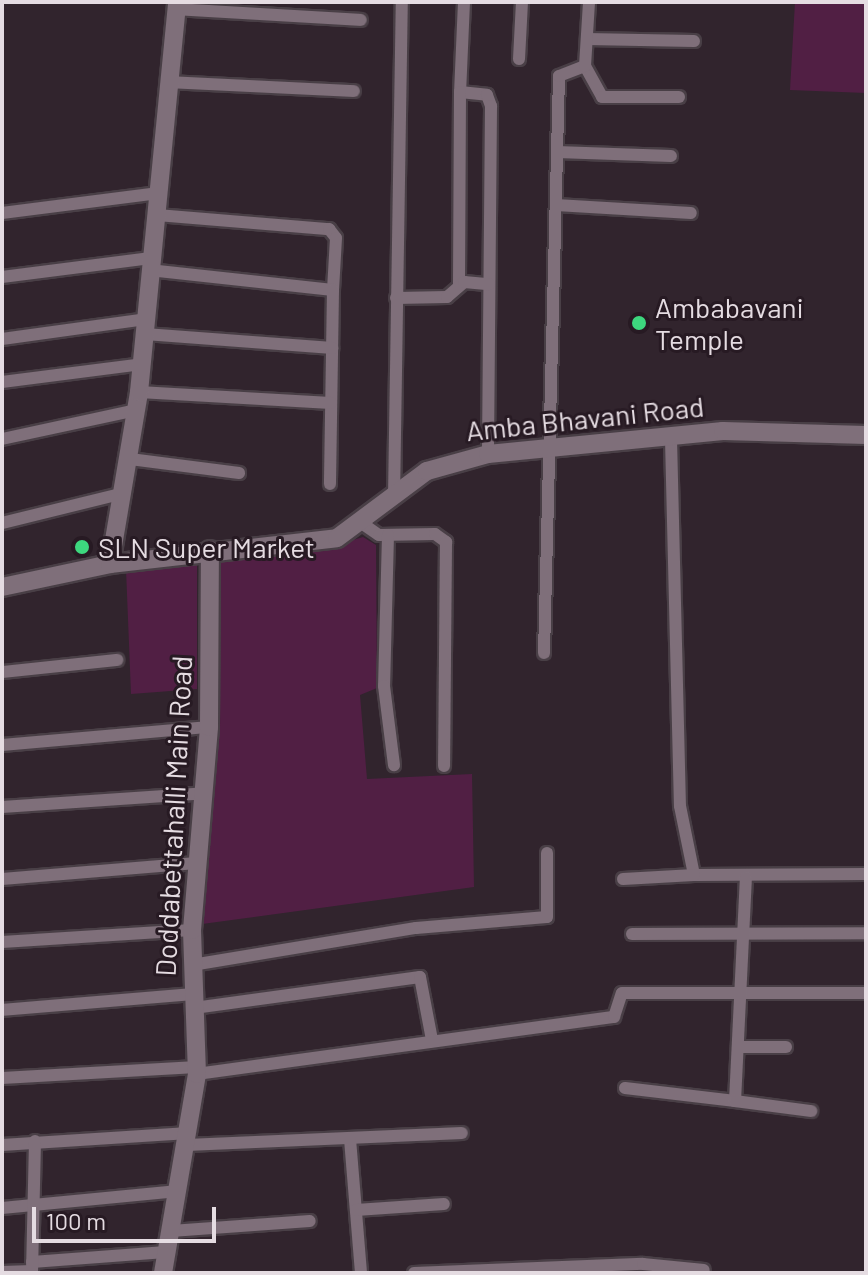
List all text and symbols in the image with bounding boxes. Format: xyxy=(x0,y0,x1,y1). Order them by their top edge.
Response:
place label: Ambabavani Temple xyxy=(655,290,804,356)
marker: Ambabavani Temple xyxy=(630,314,648,332)
street label: Amba Bhavani Road xyxy=(464,389,706,447)
place label: SLN Super Market xyxy=(98,530,315,564)
marker: SLN Super Market xyxy=(73,538,91,556)
street label: Doddabettahalli Main Road xyxy=(148,655,198,977)
scale bar xyxy=(36,1191,220,1241)
text: 100 m xyxy=(46,1206,106,1235)

